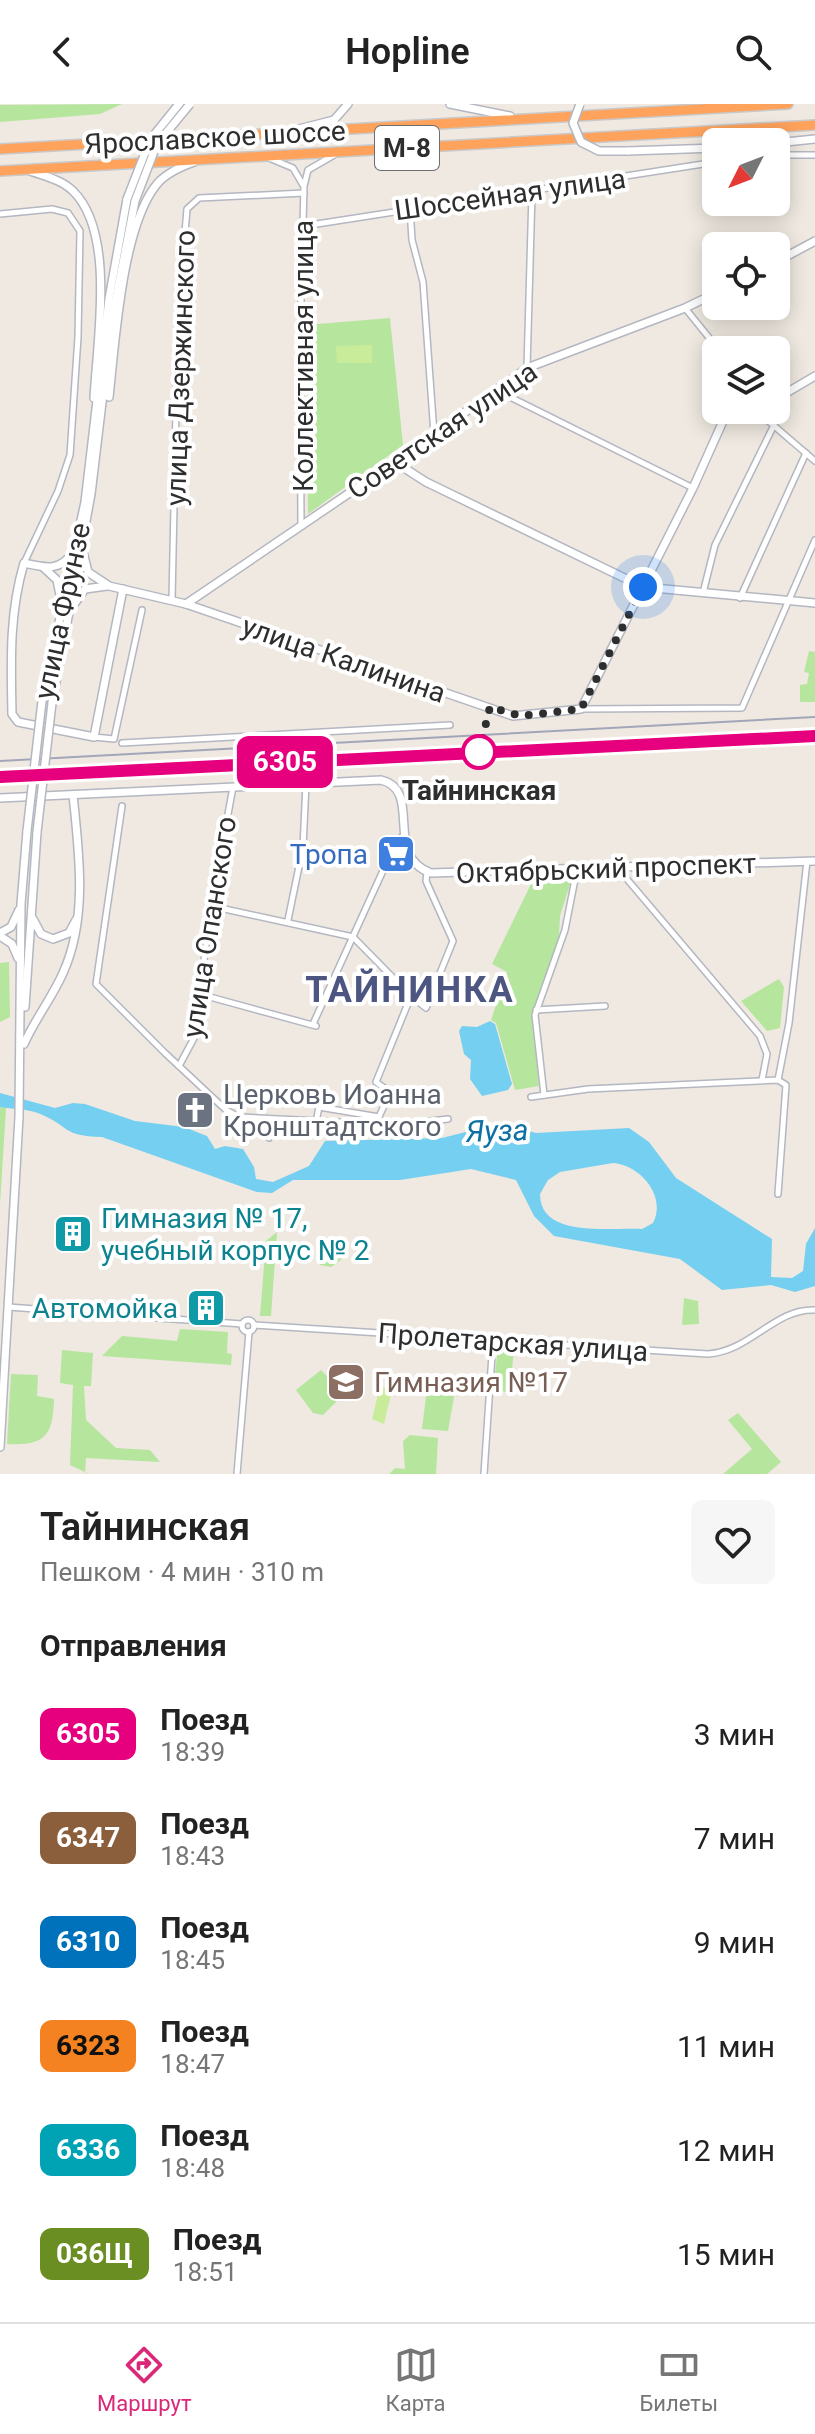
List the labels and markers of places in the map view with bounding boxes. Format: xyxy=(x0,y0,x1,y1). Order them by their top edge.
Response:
marker: Тайнинская xyxy=(462,735,496,769)
place label: Тайнинская xyxy=(402,774,556,807)
supermarket icon: Тропа xyxy=(375,833,417,875)
place label: Тропа xyxy=(290,838,368,871)
place label: Церковь Иоанна Кронштадтского xyxy=(223,1078,442,1143)
church icon: Церковь Иоанна Кронштадтского xyxy=(174,1089,216,1131)
place label: Гимназия № 17, учебный корпус № 2 xyxy=(101,1202,369,1267)
building icon: Гимназия № 17, учебный корпус № 2 xyxy=(52,1213,94,1255)
building icon: Автомойка xyxy=(185,1287,227,1329)
place label: Автомойка xyxy=(32,1292,178,1325)
school or university icon: Гимназия №17 xyxy=(325,1361,367,1403)
place label: Гимназия №17 xyxy=(374,1366,568,1399)

